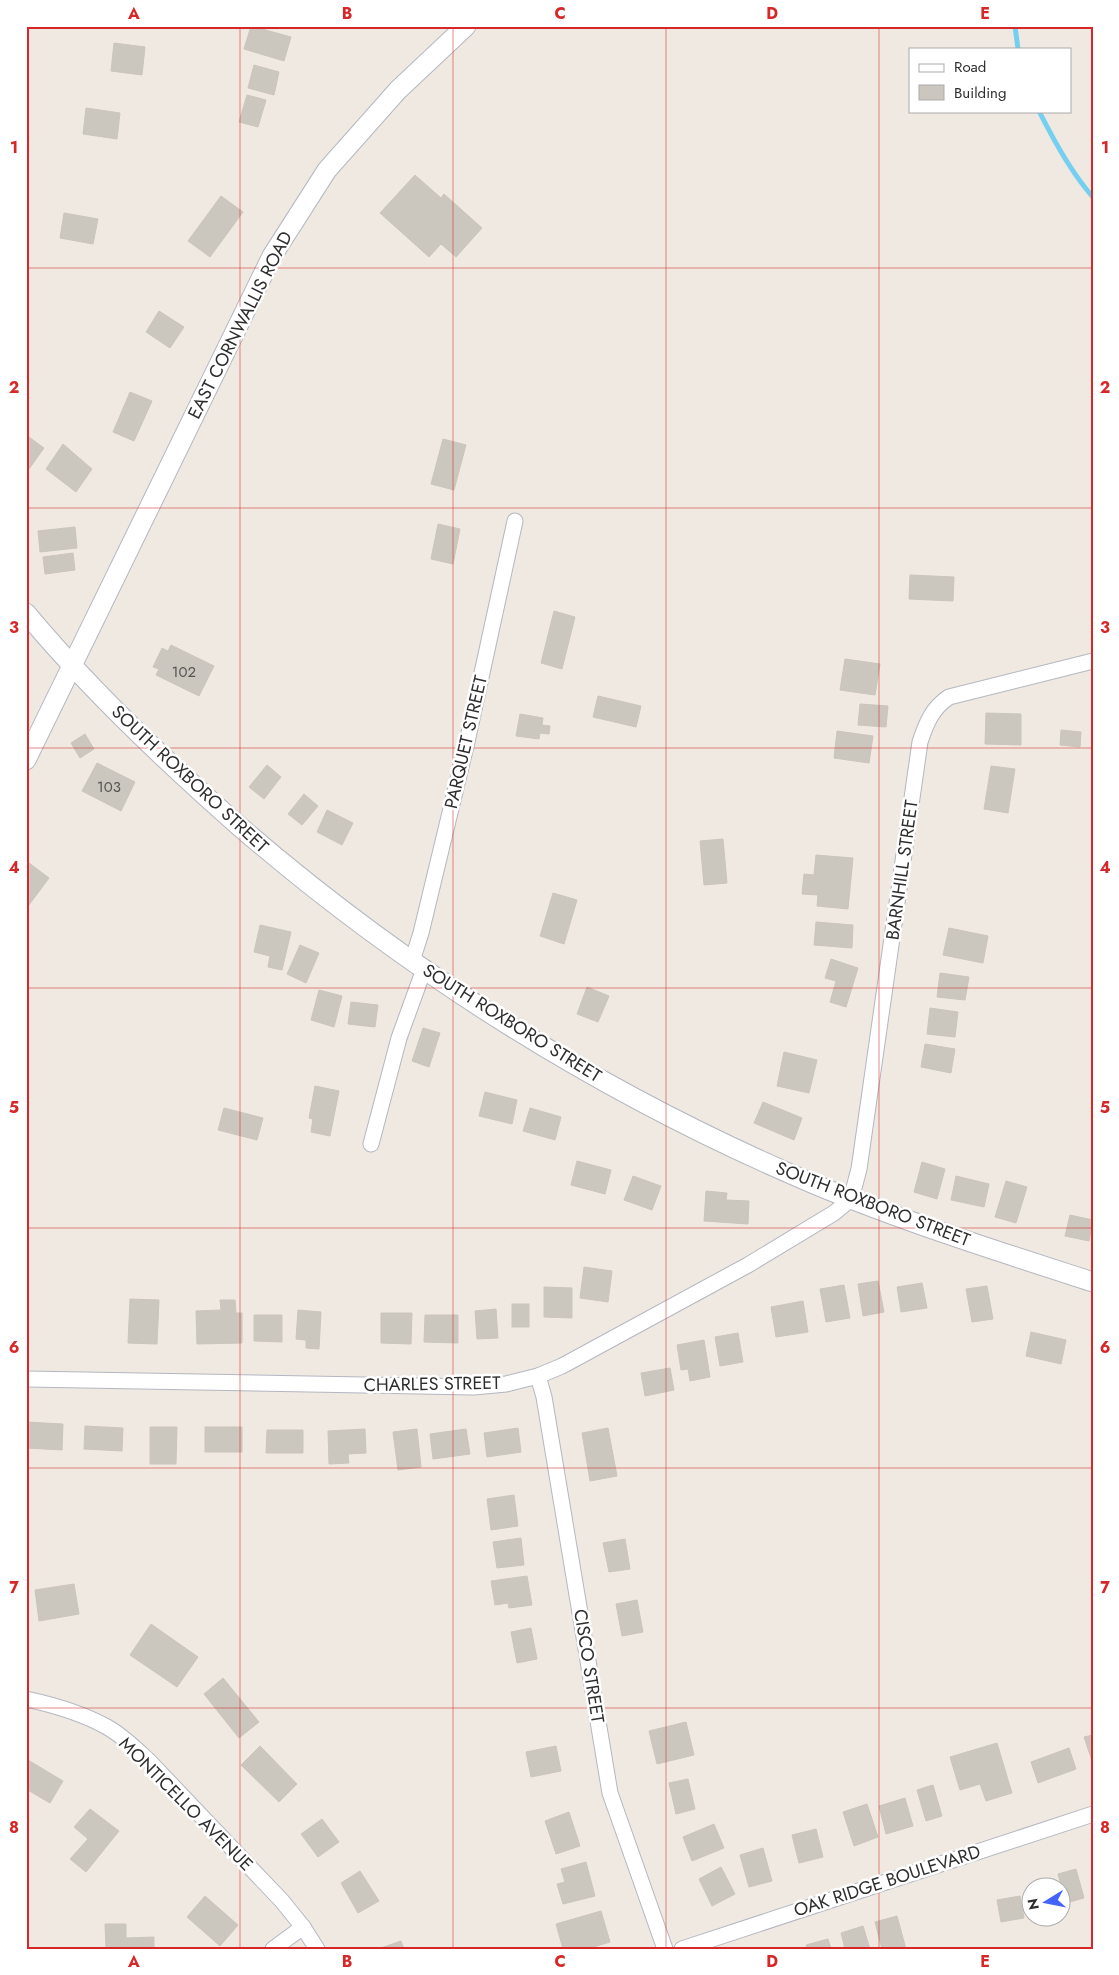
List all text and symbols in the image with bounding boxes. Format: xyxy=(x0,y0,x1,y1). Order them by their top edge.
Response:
text: A xyxy=(127,2,140,25)
text: B xyxy=(342,2,352,25)
text: C xyxy=(554,2,566,25)
text: D xyxy=(766,2,778,25)
text: E xyxy=(980,2,990,25)
legend xyxy=(909,48,1072,112)
text: Road xyxy=(954,56,986,78)
text: Building xyxy=(954,82,1006,104)
text: 1 xyxy=(10,136,18,159)
text: 1 xyxy=(1101,136,1109,159)
street label: EAST CORNWALLIS ROAD xyxy=(181,227,299,423)
text: 2 xyxy=(9,376,19,399)
text: 2 xyxy=(1100,376,1110,399)
text: 3 xyxy=(9,616,19,639)
text: 3 xyxy=(1100,616,1110,639)
house number: 102 xyxy=(172,661,196,683)
street label: PARQUET STREET xyxy=(438,672,494,811)
street label: SOUTH ROXBORO STREET xyxy=(106,699,275,859)
house number: 103 xyxy=(97,776,121,798)
street label: BARNHILL STREET xyxy=(879,798,925,942)
text: 4 xyxy=(8,856,20,879)
text: 4 xyxy=(1099,856,1111,879)
street label: SOUTH ROXBORO STREET xyxy=(418,957,607,1089)
text: 5 xyxy=(9,1096,19,1119)
text: 5 xyxy=(1100,1096,1110,1119)
street label: SOUTH ROXBORO STREET xyxy=(772,1155,974,1253)
text: 6 xyxy=(9,1336,19,1359)
text: 6 xyxy=(1100,1336,1110,1359)
street label: CHARLES STREET xyxy=(363,1370,501,1398)
text: 7 xyxy=(9,1576,19,1599)
text: 7 xyxy=(1100,1576,1110,1599)
street label: CISCO STREET xyxy=(567,1607,611,1725)
street label: MONTICELLO AVENUE xyxy=(113,1731,259,1877)
text: 8 xyxy=(9,1816,19,1839)
text: 8 xyxy=(1100,1816,1110,1839)
street label: OAK RIDGE BOULEVARD xyxy=(790,1839,984,1923)
north arrow xyxy=(1022,1878,1072,1928)
text: N xyxy=(1022,1897,1044,1911)
text: A xyxy=(127,1950,140,1973)
text: B xyxy=(342,1950,352,1973)
text: C xyxy=(554,1950,566,1973)
text: D xyxy=(766,1950,778,1973)
text: E xyxy=(980,1950,990,1973)

